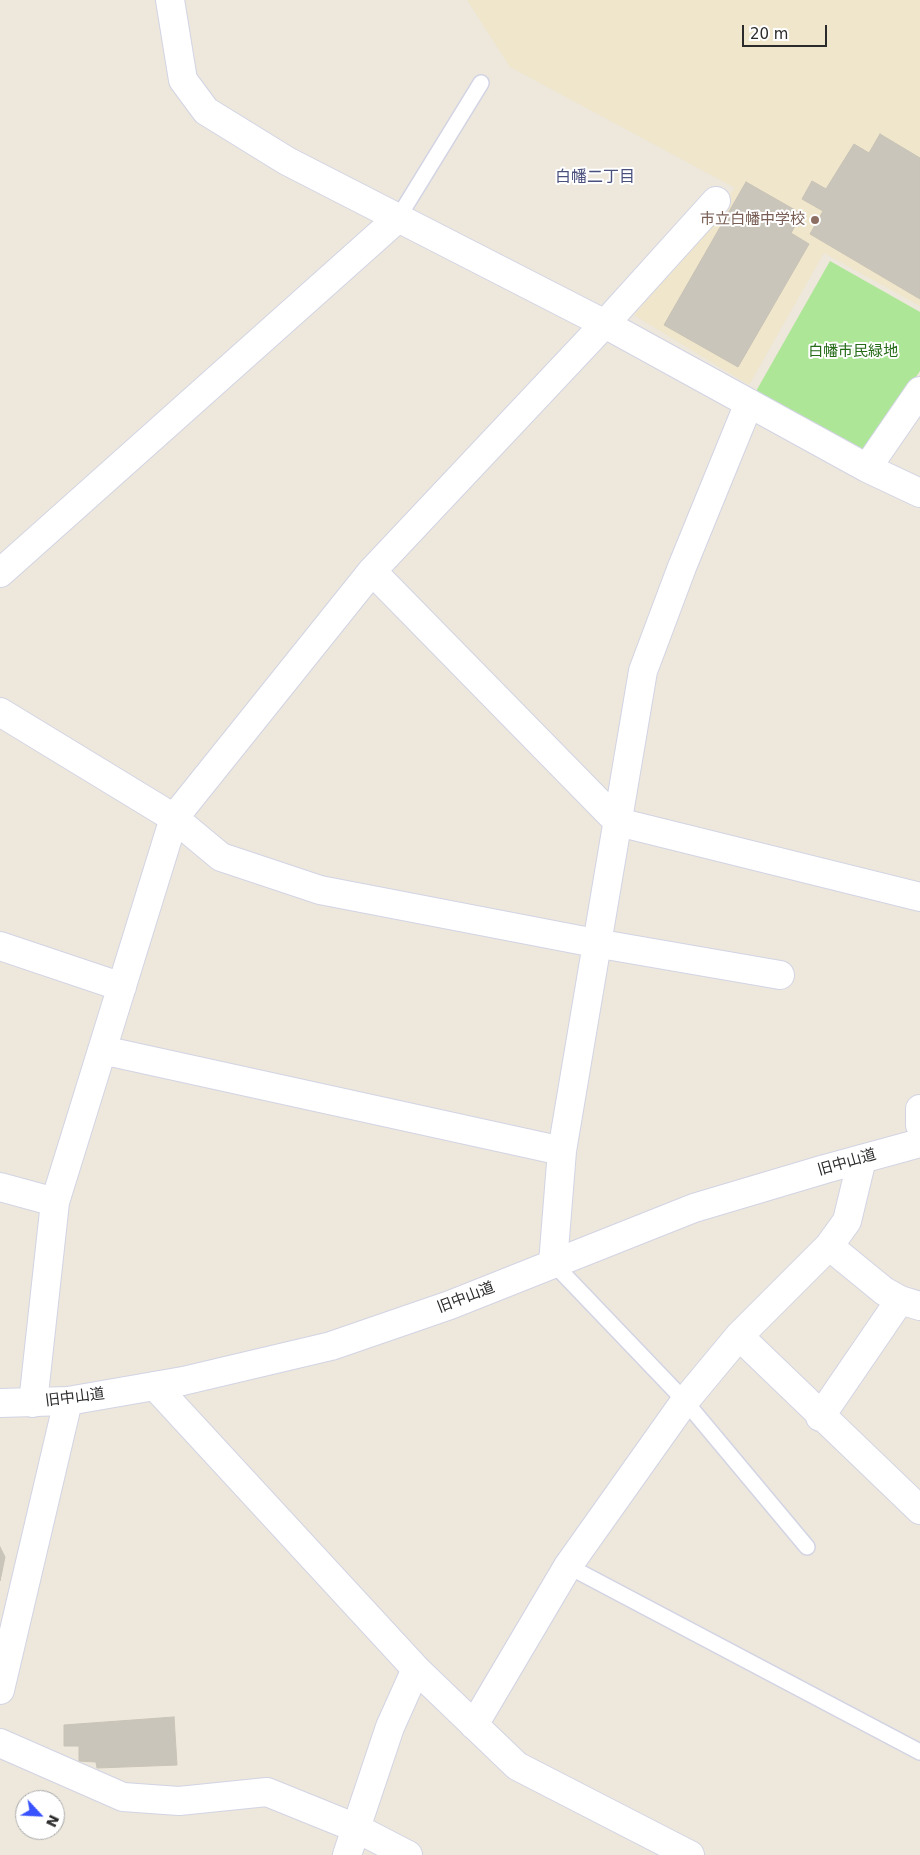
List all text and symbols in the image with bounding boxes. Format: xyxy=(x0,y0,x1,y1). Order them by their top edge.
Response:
scale bar xyxy=(745,15,830,47)
text: 20 m xyxy=(750,25,788,43)
district label: 白幡二丁目 xyxy=(555,168,635,188)
place label: 市立白幡中学校 xyxy=(700,211,805,229)
marker: 市立白幡中学校 xyxy=(809,214,821,226)
park label: 白幡市民緑地 xyxy=(808,343,898,361)
street label: 旧中山道 xyxy=(816,1146,878,1180)
street label: 旧中山道 xyxy=(435,1279,497,1317)
street label: 旧中山道 xyxy=(44,1385,106,1411)
north arrow xyxy=(15,1790,65,1840)
text: N xyxy=(43,1812,62,1830)

